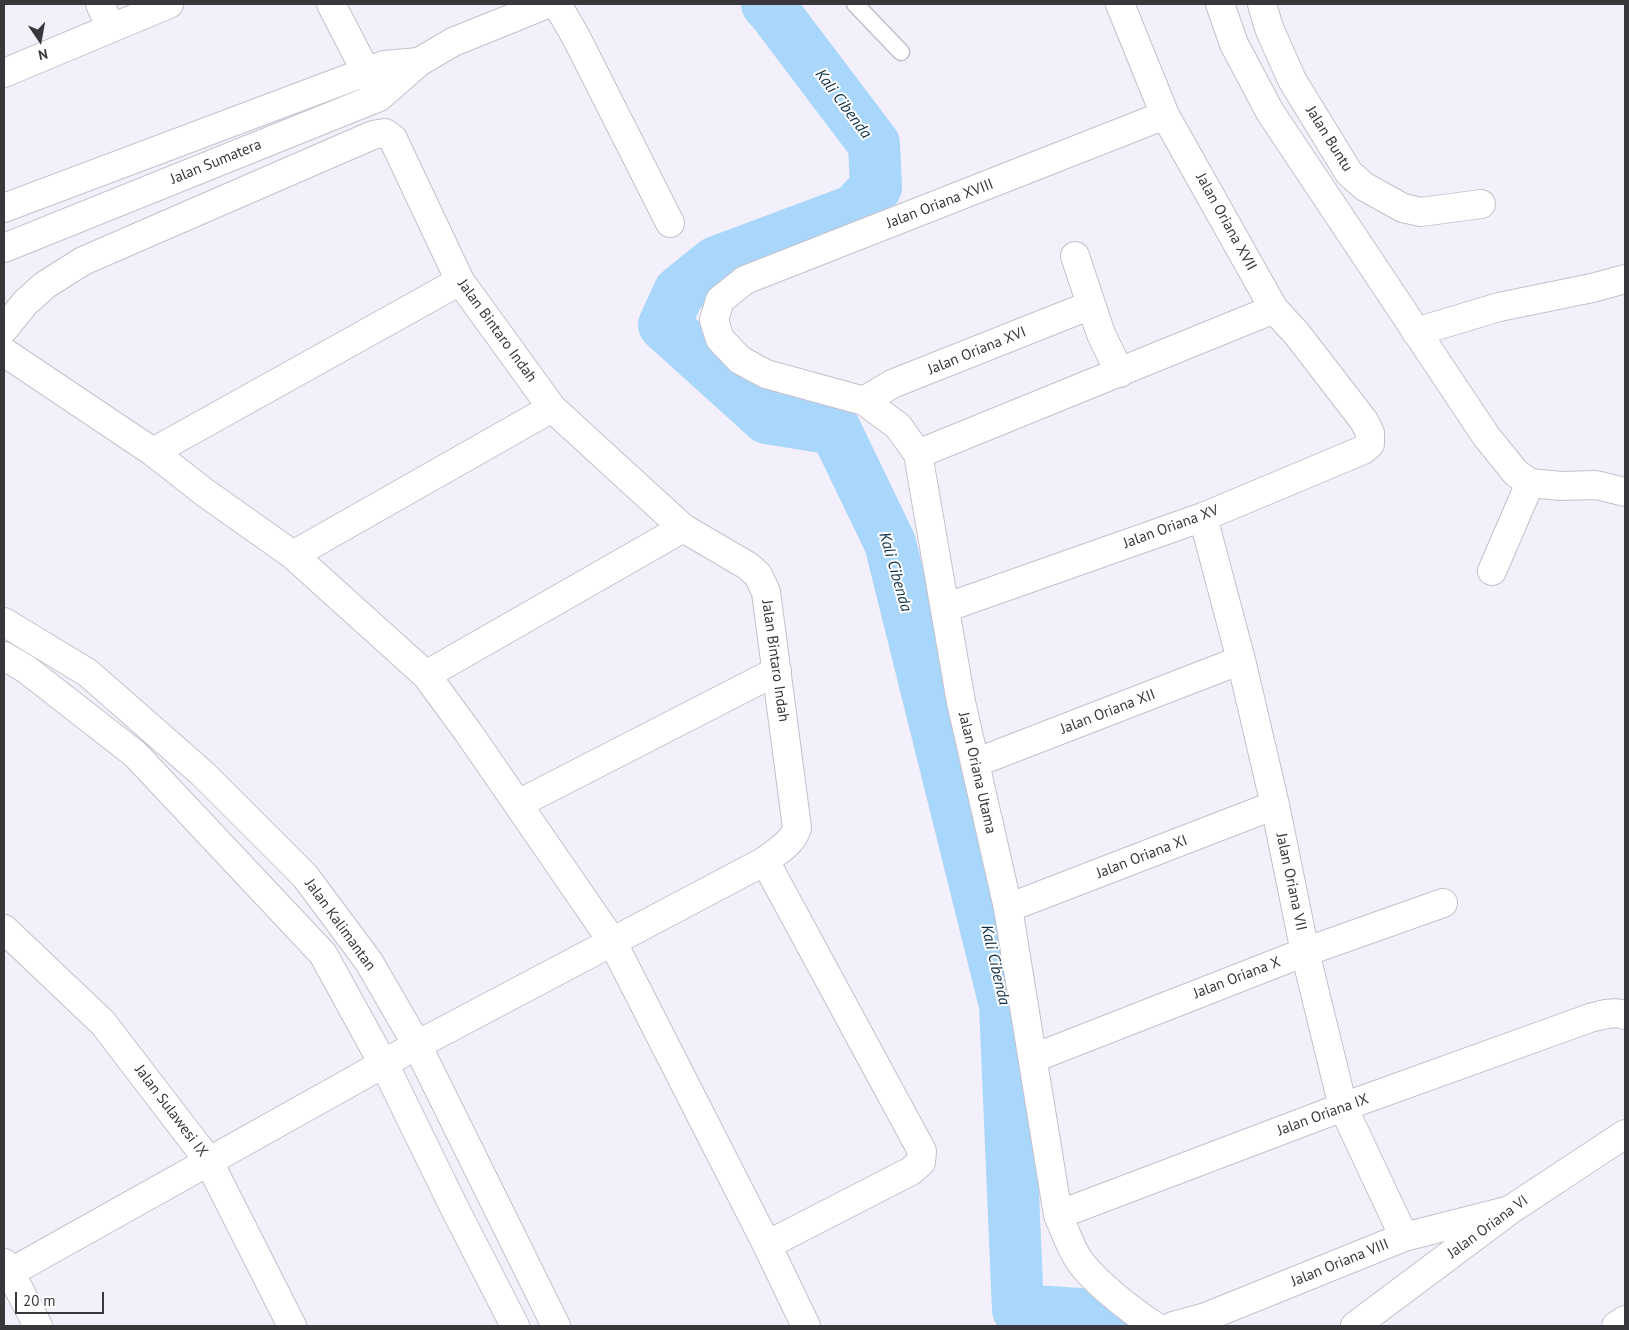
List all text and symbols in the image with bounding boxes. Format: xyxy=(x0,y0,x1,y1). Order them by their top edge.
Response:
north arrow xyxy=(15,15,65,65)
text: N xyxy=(37,45,49,64)
water label: Kali Cibenda xyxy=(811,66,875,142)
street label: Jalan Buntu xyxy=(1302,103,1356,175)
street label: Jalan Sumatera xyxy=(168,136,264,188)
street label: Jalan Oriana XVII xyxy=(1192,170,1260,274)
street label: Jalan Oriana XVIII xyxy=(884,175,996,233)
street label: Jalan Bintaro Indah xyxy=(454,276,540,386)
street label: Jalan Oriana XVI xyxy=(925,323,1029,379)
street label: Jalan Oriana XV xyxy=(1121,501,1221,553)
water label: Kali Cibenda xyxy=(874,530,916,614)
street label: Jalan Bintaro Indah xyxy=(758,599,792,723)
street label: Jalan Oriana XII xyxy=(1058,686,1158,738)
street label: Jalan Oriana Utama xyxy=(954,710,1000,836)
street label: Jalan Oriana XI xyxy=(1094,831,1190,883)
street label: Jalan Oriana VII xyxy=(1272,831,1310,933)
street label: Jalan Kalimantan xyxy=(301,876,379,974)
water label: Kali Cibenda xyxy=(976,923,1014,1007)
street label: Jalan Oriana X xyxy=(1191,953,1283,1003)
street label: Jalan Sulawesi IX xyxy=(131,1062,211,1160)
street label: Jalan Oriana IX xyxy=(1275,1090,1371,1140)
street label: Jalan Oriana VI xyxy=(1444,1192,1532,1262)
street label: Jalan Oriana VIII xyxy=(1288,1235,1392,1291)
scale bar xyxy=(18,1282,106,1314)
text: 20 m xyxy=(23,1291,56,1310)

